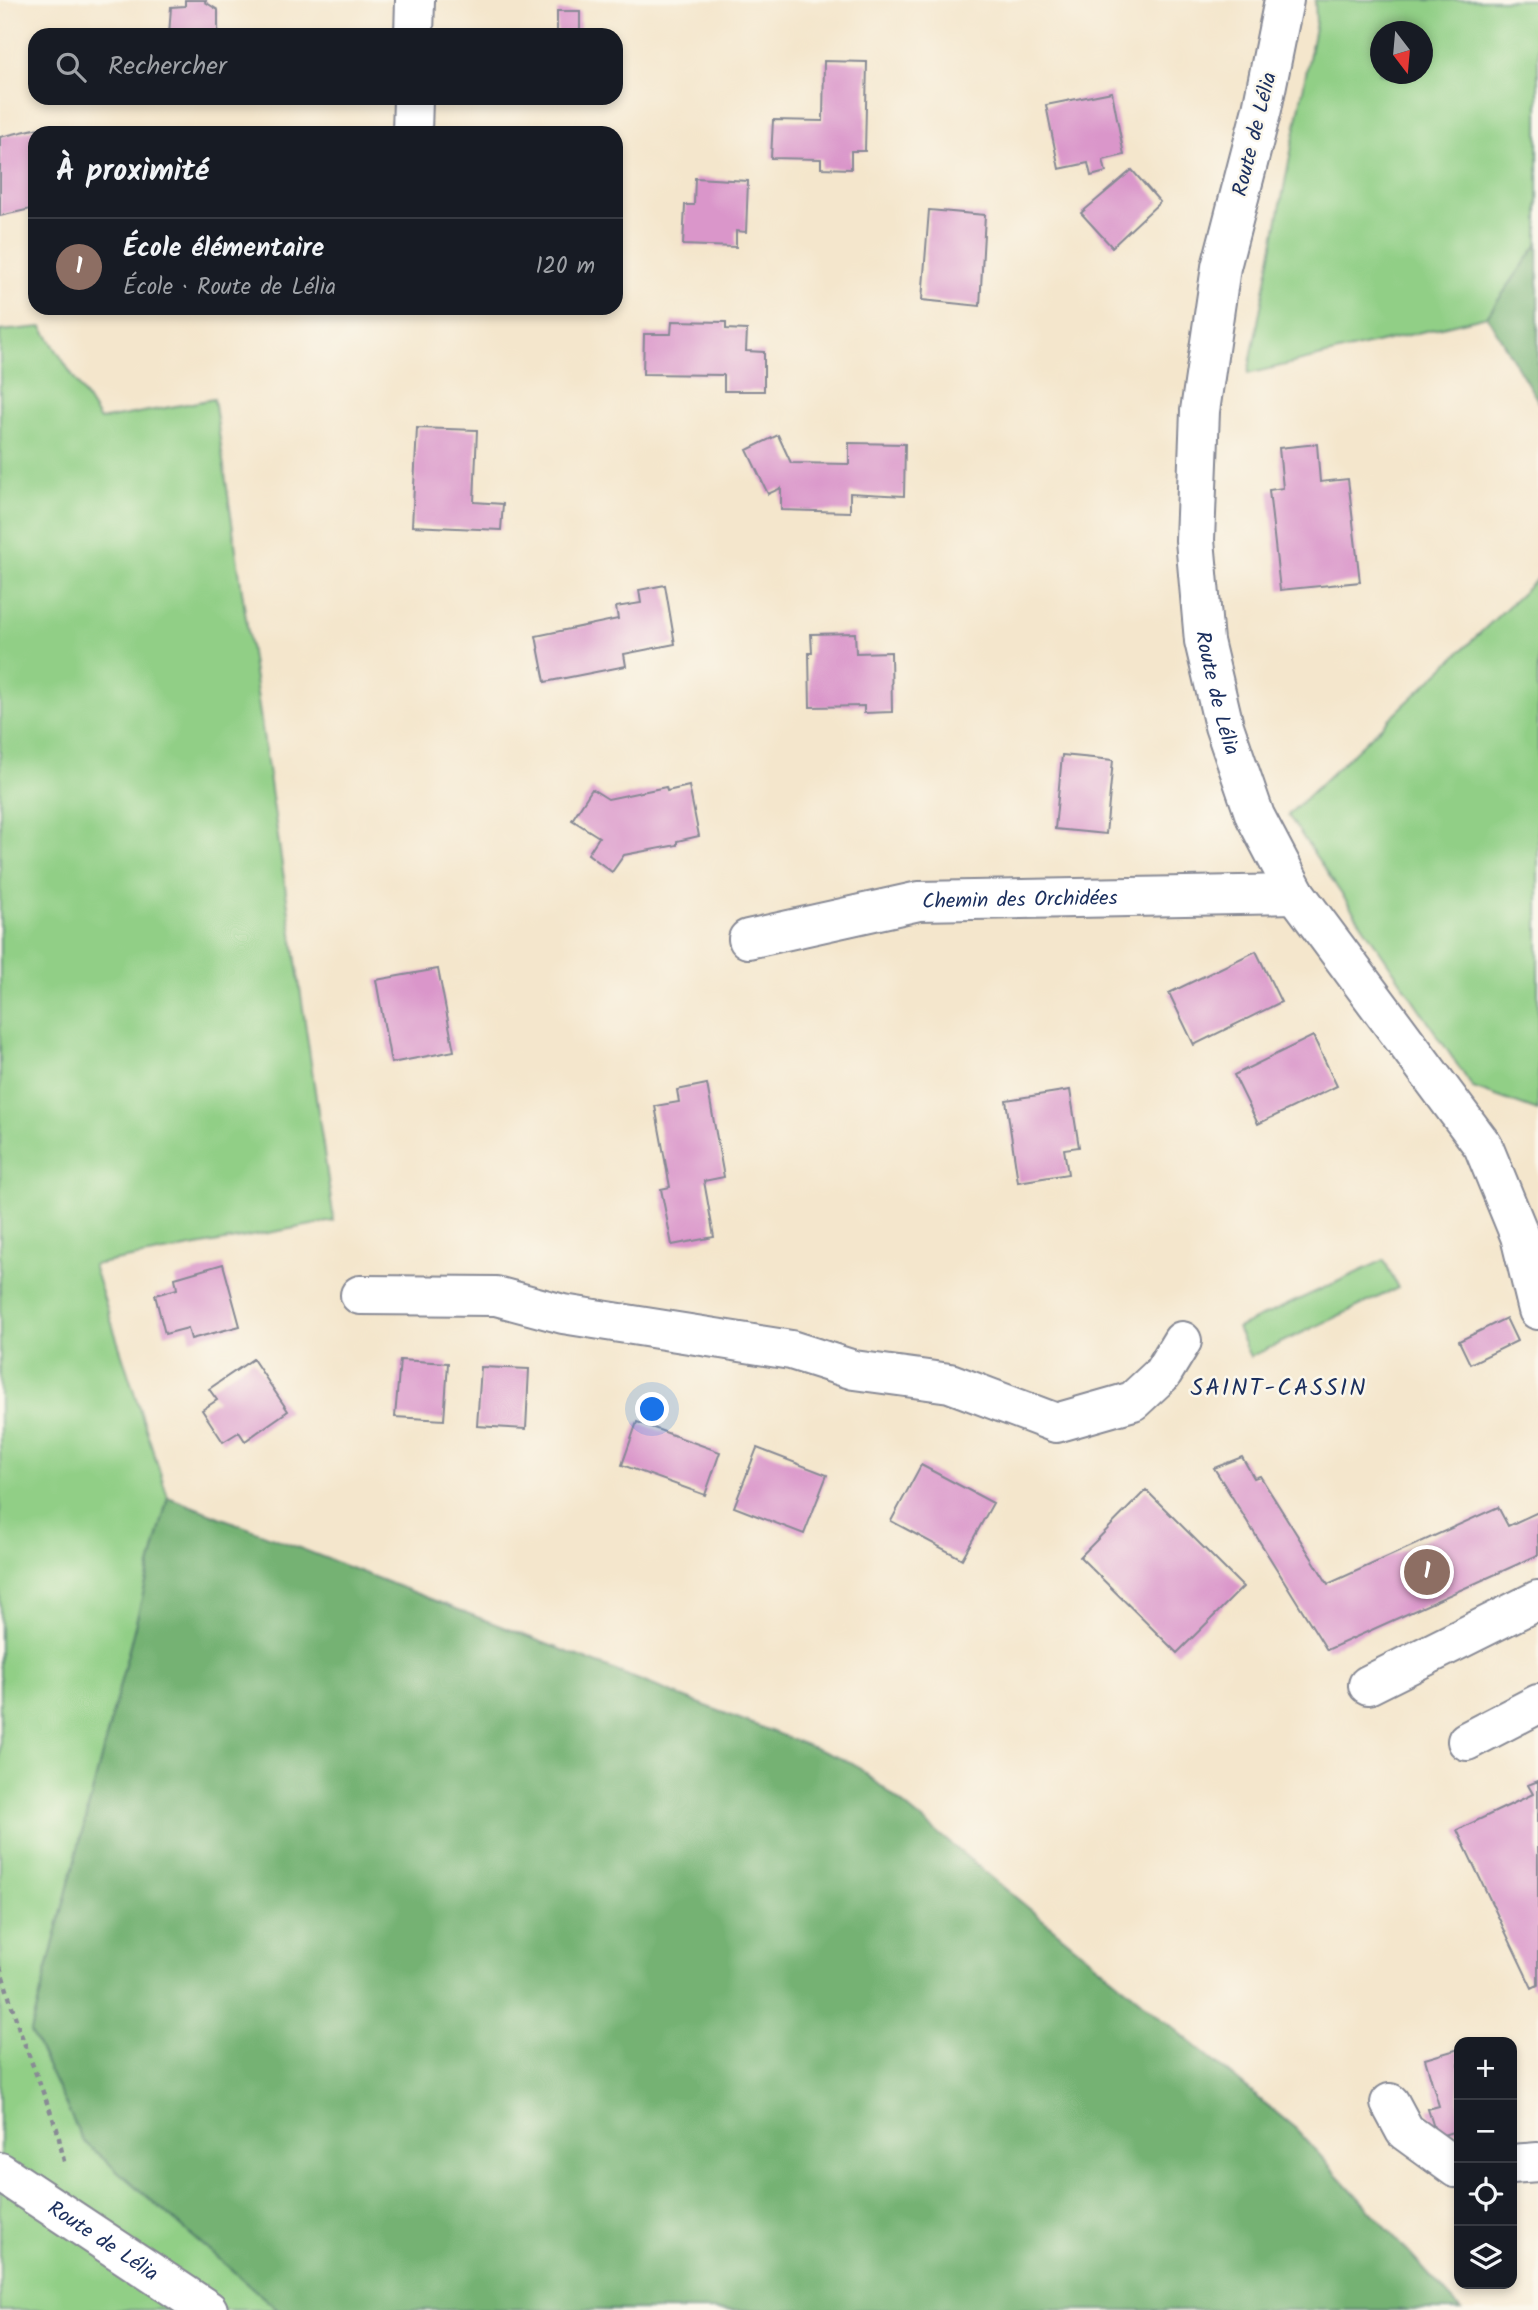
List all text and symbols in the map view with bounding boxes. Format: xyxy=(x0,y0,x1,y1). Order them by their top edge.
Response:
north arrow xyxy=(1370,21,1433,84)
search box xyxy=(28,28,623,105)
text: Rechercher xyxy=(108,46,227,88)
icon: search xyxy=(52,48,90,86)
street label: Route de Lélia xyxy=(1224,69,1287,200)
text: À proximité xyxy=(56,148,209,196)
text: École élémentaire xyxy=(123,228,324,270)
text: 1 xyxy=(76,249,82,285)
text: 120 m xyxy=(535,249,595,285)
text: École · Route de Lélia xyxy=(123,270,336,306)
street label: Route de Lélia xyxy=(1185,630,1248,760)
street label: Chemin des Orchidées xyxy=(922,882,1118,919)
district label: SAINT-CASSIN xyxy=(1190,1369,1368,1408)
your location xyxy=(635,1392,669,1426)
pin: 1 xyxy=(1404,1546,1450,1598)
map controls xyxy=(1454,2037,1517,2289)
button: + xyxy=(1454,2037,1517,2100)
button: − xyxy=(1454,2100,1517,2163)
button: locate xyxy=(1454,2163,1517,2226)
street label: Route de Lélia xyxy=(40,2193,165,2291)
button: layers xyxy=(1454,2226,1517,2289)

